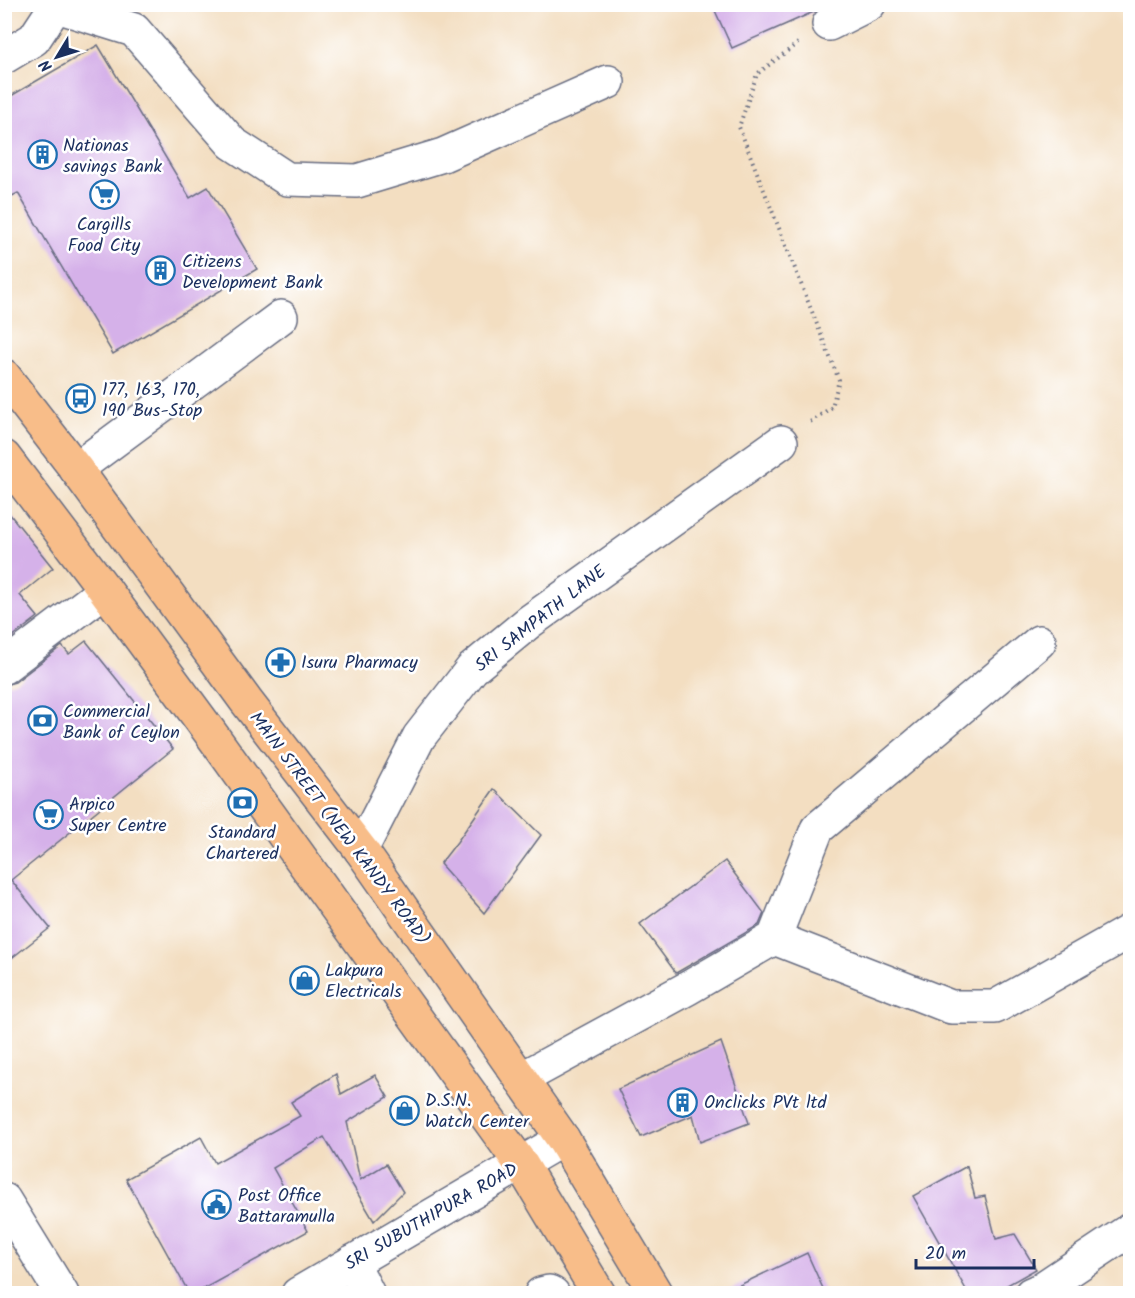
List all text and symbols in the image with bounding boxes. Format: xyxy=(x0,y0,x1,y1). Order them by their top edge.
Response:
north arrow xyxy=(27,27,87,87)
text: N xyxy=(33,54,59,77)
place label: Nationas savings Bank xyxy=(63,132,163,182)
building icon: Nationas savings Bank xyxy=(26,139,58,171)
supermarket icon: Cargills Food City xyxy=(88,179,120,211)
place label: Cargills Food City xyxy=(68,211,141,261)
place label: Citizens Development Bank xyxy=(182,248,323,298)
building icon: Citizens Development Bank xyxy=(145,255,177,287)
place label: 177, 163, 170, 190 Bus-Stop xyxy=(102,376,202,426)
bus stop icon: 177, 163, 170, 190 Bus-Stop xyxy=(65,383,97,415)
street label: SRI SAMPATH LANE xyxy=(469,558,614,680)
pharmacy icon: Isuru Pharmacy xyxy=(264,646,296,678)
place label: Isuru Pharmacy xyxy=(301,649,418,678)
place label: Commercial Bank of Ceylon xyxy=(63,698,180,748)
bank icon: Commercial Bank of Ceylon xyxy=(26,705,58,737)
street label: MAIN STREET (NEW KANDY ROAD) xyxy=(241,706,437,952)
bank icon: Standard Chartered xyxy=(226,787,258,819)
place label: Arpico Super Centre xyxy=(69,791,167,841)
supermarket icon: Arpico Super Centre xyxy=(32,798,64,830)
place label: Standard Chartered xyxy=(206,819,279,869)
place label: Lakpura Electricals xyxy=(325,957,402,1007)
shop icon: Lakpura Electricals xyxy=(288,964,320,996)
building icon: Onclicks PVt ltd xyxy=(667,1086,699,1118)
place label: D.S.N. Watch Center xyxy=(425,1087,530,1137)
place label: Onclicks PVt ltd xyxy=(704,1089,828,1118)
shop icon: D.S.N. Watch Center xyxy=(388,1094,420,1126)
street label: SRI SUBUTHIPURA ROAD xyxy=(340,1156,524,1279)
place label: Post Office Battaramulla xyxy=(238,1182,335,1232)
public building icon: Post Office Battaramulla xyxy=(201,1189,233,1221)
scale bar xyxy=(916,1232,1034,1270)
text: 20 m xyxy=(925,1240,966,1269)

